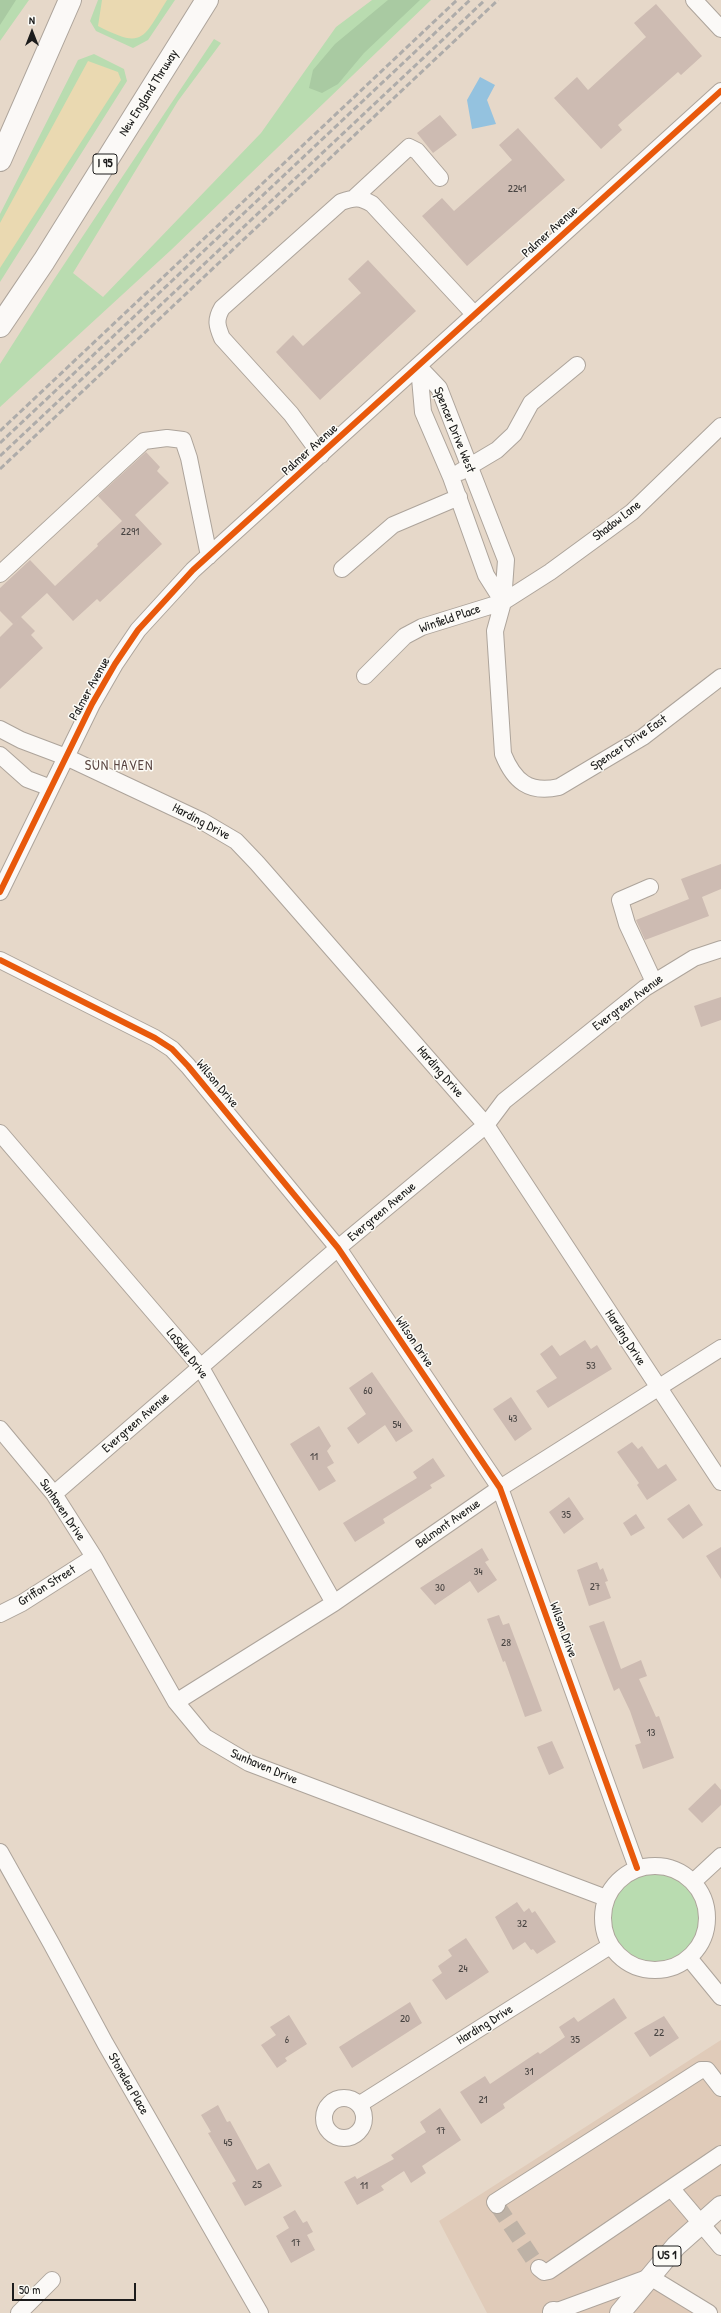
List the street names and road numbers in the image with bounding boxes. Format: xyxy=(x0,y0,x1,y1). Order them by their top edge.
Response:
street label: New England Thruway xyxy=(116,47,182,139)
road number: I 95 xyxy=(93,154,117,174)
street label: Palmer Avenue xyxy=(519,203,581,261)
street label: Spencer Drive West xyxy=(430,385,478,475)
street label: Palmer Avenue xyxy=(279,421,341,479)
street label: Shadow Lane xyxy=(590,497,644,545)
street label: Winfield Place xyxy=(417,601,483,637)
street label: Palmer Avenue xyxy=(66,655,114,723)
street label: Spencer Drive East xyxy=(588,712,670,774)
street label: Harding Drive xyxy=(169,800,233,844)
street label: Evergreen Avenue xyxy=(590,971,666,1035)
street label: Harding Drive xyxy=(413,1043,467,1101)
street label: Wilson Drive xyxy=(192,1057,242,1111)
street label: Evergreen Avenue xyxy=(345,1179,419,1245)
street label: Harding Drive xyxy=(601,1307,649,1369)
street label: Wilson Drive xyxy=(391,1314,437,1370)
street label: LaSalle Drive xyxy=(163,1326,211,1382)
street label: Evergreen Avenue xyxy=(99,1390,173,1456)
street label: Sunhaven Drive xyxy=(36,1476,88,1544)
street label: Belmont Avenue xyxy=(413,1496,483,1552)
street label: Griffon Street xyxy=(15,1562,79,1610)
street label: Wilson Drive xyxy=(546,1600,580,1660)
street label: Sunhaven Drive xyxy=(228,1746,300,1788)
street label: Harding Drive xyxy=(454,2002,516,2048)
street label: Stonelea Place xyxy=(104,2050,152,2118)
road number: US 1 xyxy=(653,2246,681,2266)

